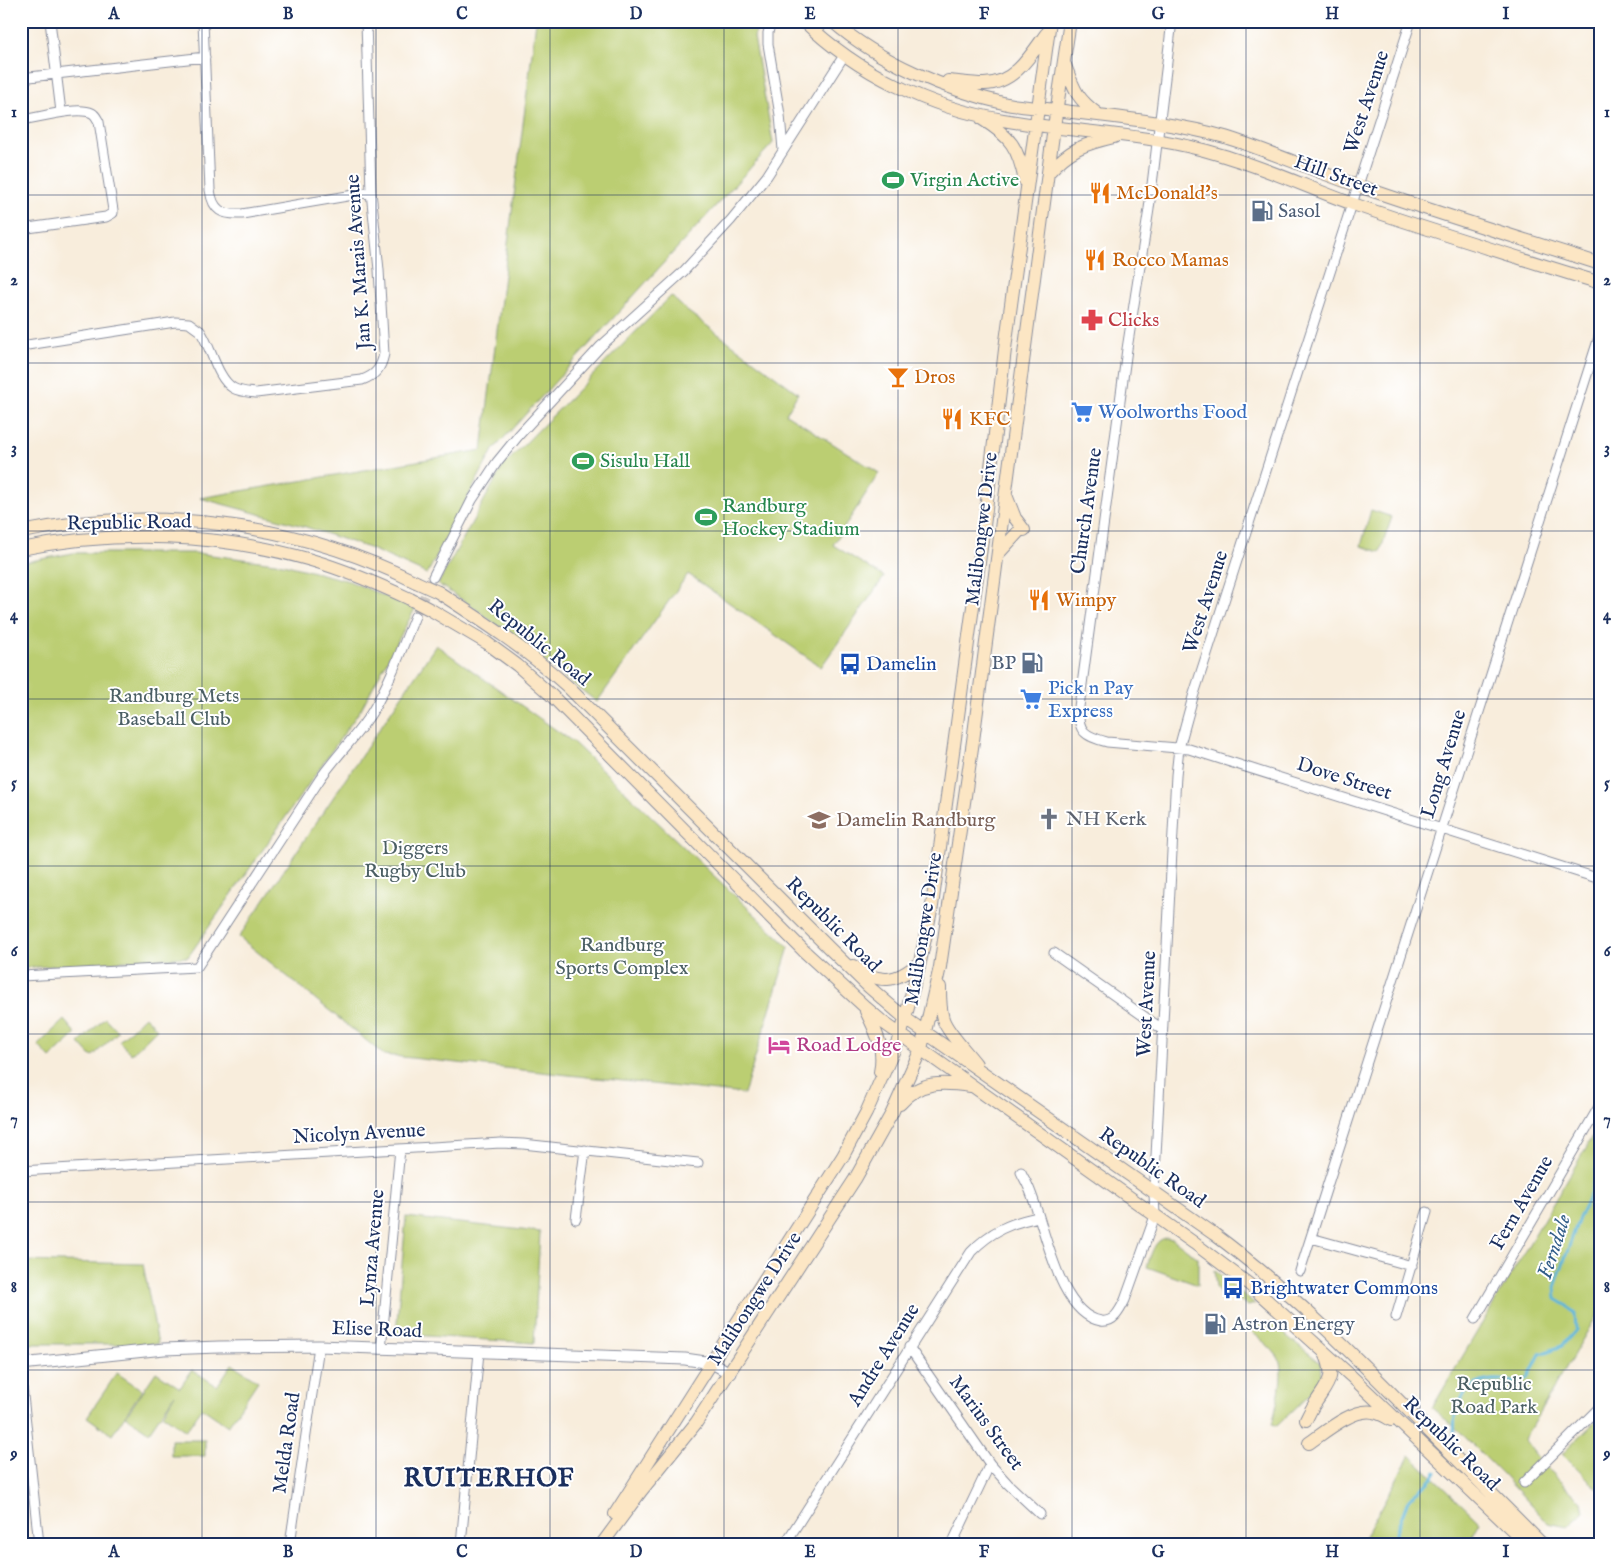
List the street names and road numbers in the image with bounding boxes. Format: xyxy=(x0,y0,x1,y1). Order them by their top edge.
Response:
street label: West Avenue xyxy=(1339,47,1395,157)
street label: Hill Street xyxy=(1291,149,1382,203)
street label: Jan K. Marais Avenue xyxy=(340,173,378,353)
street label: Church Avenue xyxy=(1066,446,1108,576)
street label: Malibongwe Drive xyxy=(960,451,1004,607)
street label: Republic Road xyxy=(66,509,192,537)
street label: West Avenue xyxy=(1178,547,1234,657)
street label: Republic Road xyxy=(483,594,596,692)
street label: Long Avenue xyxy=(1416,707,1472,821)
street label: Dove Street xyxy=(1293,752,1395,806)
street label: Malibongwe Drive xyxy=(900,851,948,1007)
street label: Republic Road xyxy=(780,872,886,978)
street label: West Avenue xyxy=(1132,950,1162,1058)
street label: Nicolyn Avenue xyxy=(292,1118,426,1150)
street label: Republic Road xyxy=(1094,1122,1211,1214)
street label: Fern Avenue xyxy=(1485,1151,1559,1255)
street label: Lynza Avenue xyxy=(355,1188,391,1308)
street label: Malibongwe Drive xyxy=(702,1227,808,1371)
street label: Andre Avenue xyxy=(842,1299,926,1412)
street label: Elise Road xyxy=(331,1316,423,1344)
street label: Marius Street xyxy=(943,1371,1029,1476)
street label: Melda Road xyxy=(268,1390,307,1495)
street label: Republic Road xyxy=(1397,1392,1505,1497)

